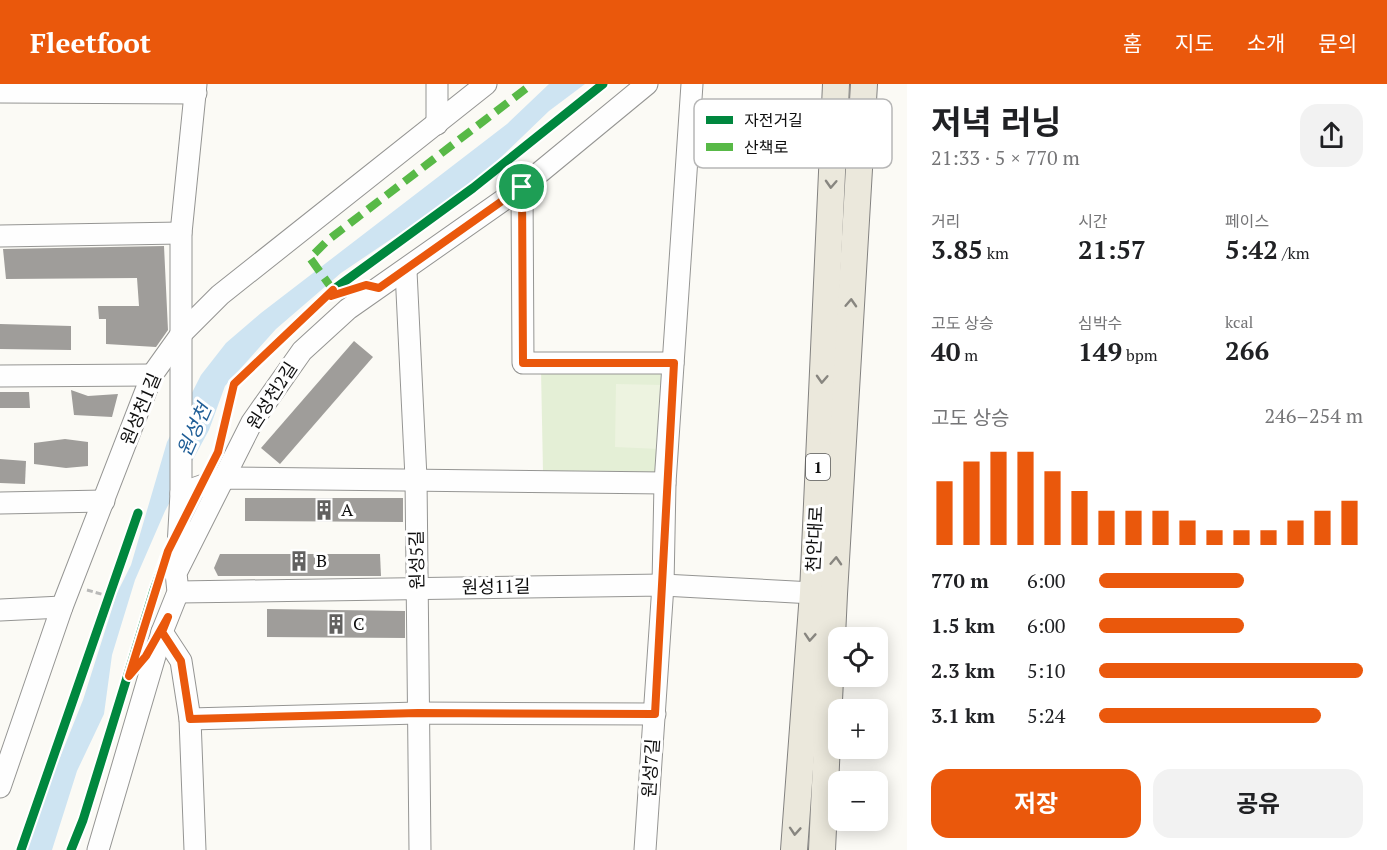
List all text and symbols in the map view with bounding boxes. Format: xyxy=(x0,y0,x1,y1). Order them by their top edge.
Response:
text: Fleetfoot xyxy=(30,24,151,61)
text: 홈 xyxy=(1123,29,1142,57)
text: 지도 xyxy=(1175,29,1214,57)
text: 소개 xyxy=(1247,29,1285,57)
text: 문의 xyxy=(1318,29,1357,57)
legend xyxy=(694,99,892,168)
text: 저녁 러닝 xyxy=(931,100,1061,143)
button: share xyxy=(1300,104,1363,167)
text: 자전거길 xyxy=(744,109,803,131)
text: 산책로 xyxy=(744,136,788,158)
text: 21:33 · 5 × 770 m xyxy=(931,144,1080,171)
pin xyxy=(496,161,547,212)
icon: arrive xyxy=(505,170,538,203)
one-way arrow xyxy=(825,180,838,189)
text: 거리 xyxy=(931,210,960,232)
text: 시간 xyxy=(1078,210,1107,232)
text: 페이스 xyxy=(1225,210,1269,232)
text: 3.85 xyxy=(931,232,983,266)
text: 21:57 xyxy=(1078,232,1146,266)
text: 5:42 xyxy=(1225,232,1278,266)
text: km xyxy=(983,242,1009,264)
text: /km xyxy=(1278,242,1309,264)
one-way arrow xyxy=(844,299,857,308)
text: kcal xyxy=(1225,311,1253,333)
text: 고도 상승 xyxy=(931,312,994,334)
text: 심박수 xyxy=(1078,312,1122,334)
text: 266 xyxy=(1225,333,1269,367)
text: 40 xyxy=(931,334,960,368)
text: 149 xyxy=(1078,334,1122,368)
text: m xyxy=(960,344,978,366)
text: bpm xyxy=(1122,344,1158,366)
street label: 원성천2길 xyxy=(240,357,302,434)
street label: 원성천1길 xyxy=(114,369,166,448)
one-way arrow xyxy=(816,375,829,384)
water label: 원성천 xyxy=(170,397,218,461)
text: 246–254 m xyxy=(1264,402,1363,429)
text: 고도 상승 xyxy=(931,404,1009,431)
road number: 1 xyxy=(806,454,830,480)
place label: A xyxy=(341,497,354,521)
building icon: A xyxy=(312,498,336,522)
street label: 천안대로 xyxy=(800,505,828,573)
street label: 원성5길 xyxy=(403,530,429,590)
place label: B xyxy=(316,548,327,572)
building icon: B xyxy=(287,549,311,573)
one-way arrow xyxy=(829,556,842,565)
text: 770 m xyxy=(931,567,989,594)
text: 6:00 xyxy=(1027,567,1066,594)
street label: 원성11길 xyxy=(461,573,531,599)
place label: C xyxy=(353,611,365,635)
building icon: C xyxy=(324,612,348,636)
text: 1.5 km xyxy=(931,612,995,639)
text: 6:00 xyxy=(1027,612,1066,639)
map controls xyxy=(828,627,888,831)
button: locate xyxy=(828,627,888,687)
one-way arrow xyxy=(803,632,816,641)
text: 2.3 km xyxy=(931,657,995,684)
text: 5:10 xyxy=(1027,657,1066,684)
button: + xyxy=(828,699,888,759)
text: 3.1 km xyxy=(931,702,995,729)
text: 5:24 xyxy=(1027,702,1066,729)
street label: 원성7길 xyxy=(636,738,664,798)
button: 저장 xyxy=(931,769,1141,838)
button: 공유 xyxy=(1153,769,1363,838)
button: − xyxy=(828,771,888,831)
one-way arrow xyxy=(789,827,802,836)

